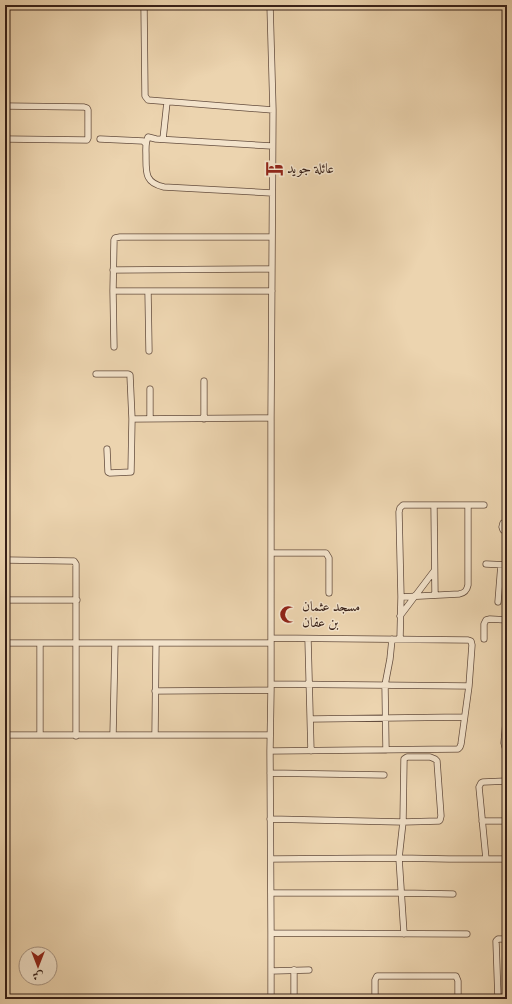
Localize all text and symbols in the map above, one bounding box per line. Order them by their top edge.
hotel icon: عائلة جويد [264,159,284,179]
place label: عائلة جويد [287,160,334,178]
place label: مسجد عثمان بن عفان [302,598,360,632]
mosque icon: مسجد عثمان بن عفان [279,605,299,625]
north arrow [18,946,58,986]
text: ش [32,968,43,982]

